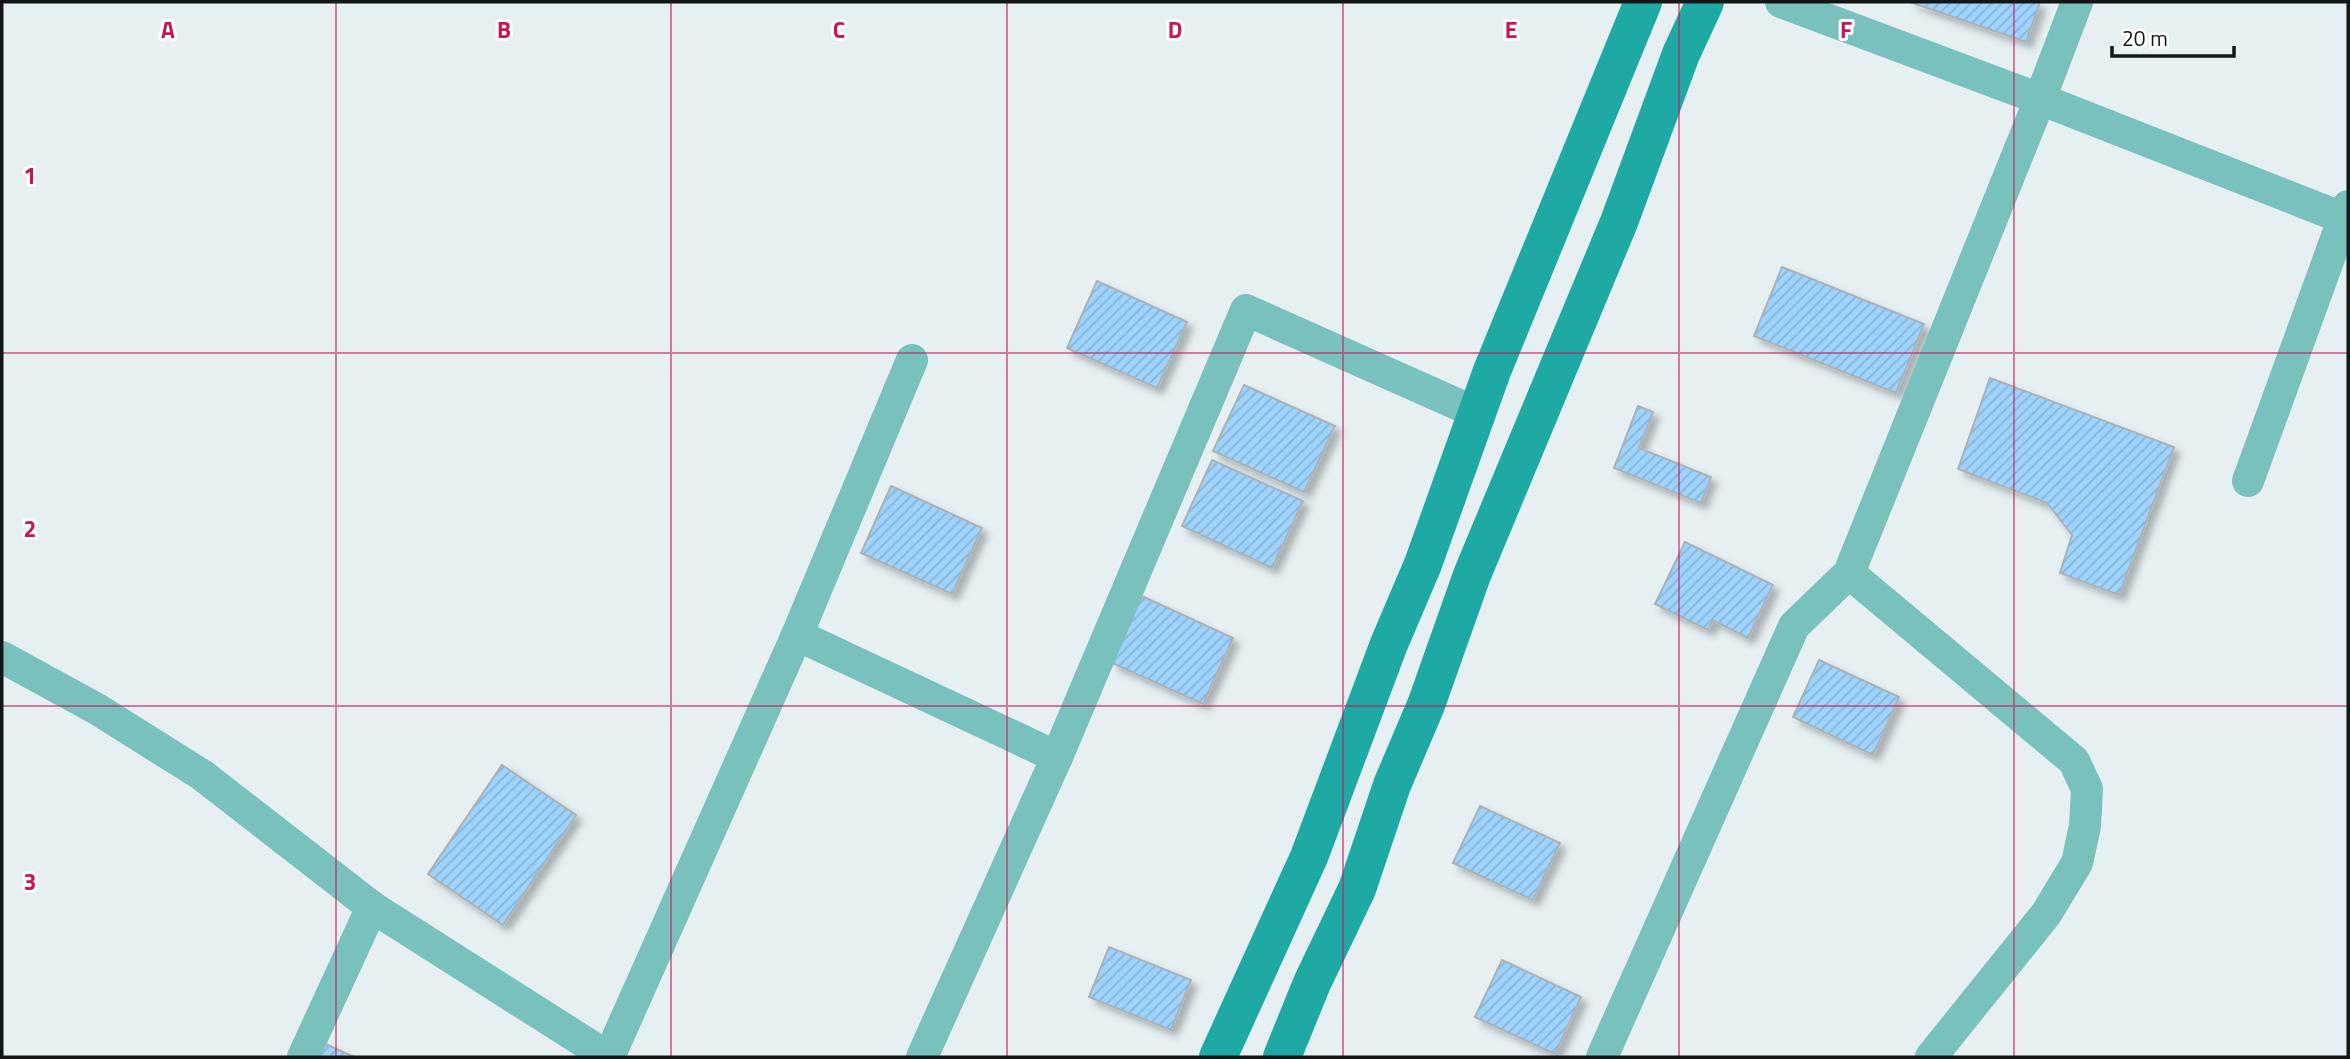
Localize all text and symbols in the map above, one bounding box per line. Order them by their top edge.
text: A [161,12,175,47]
text: B [497,12,511,47]
text: C [833,12,845,47]
text: D [1168,12,1182,47]
text: E [1505,12,1517,47]
text: F [1840,12,1852,47]
scale bar [2112,14,2234,58]
text: 20 m [2122,22,2168,54]
text: 1 [24,158,36,193]
text: 2 [24,511,36,546]
text: 3 [24,864,36,899]

